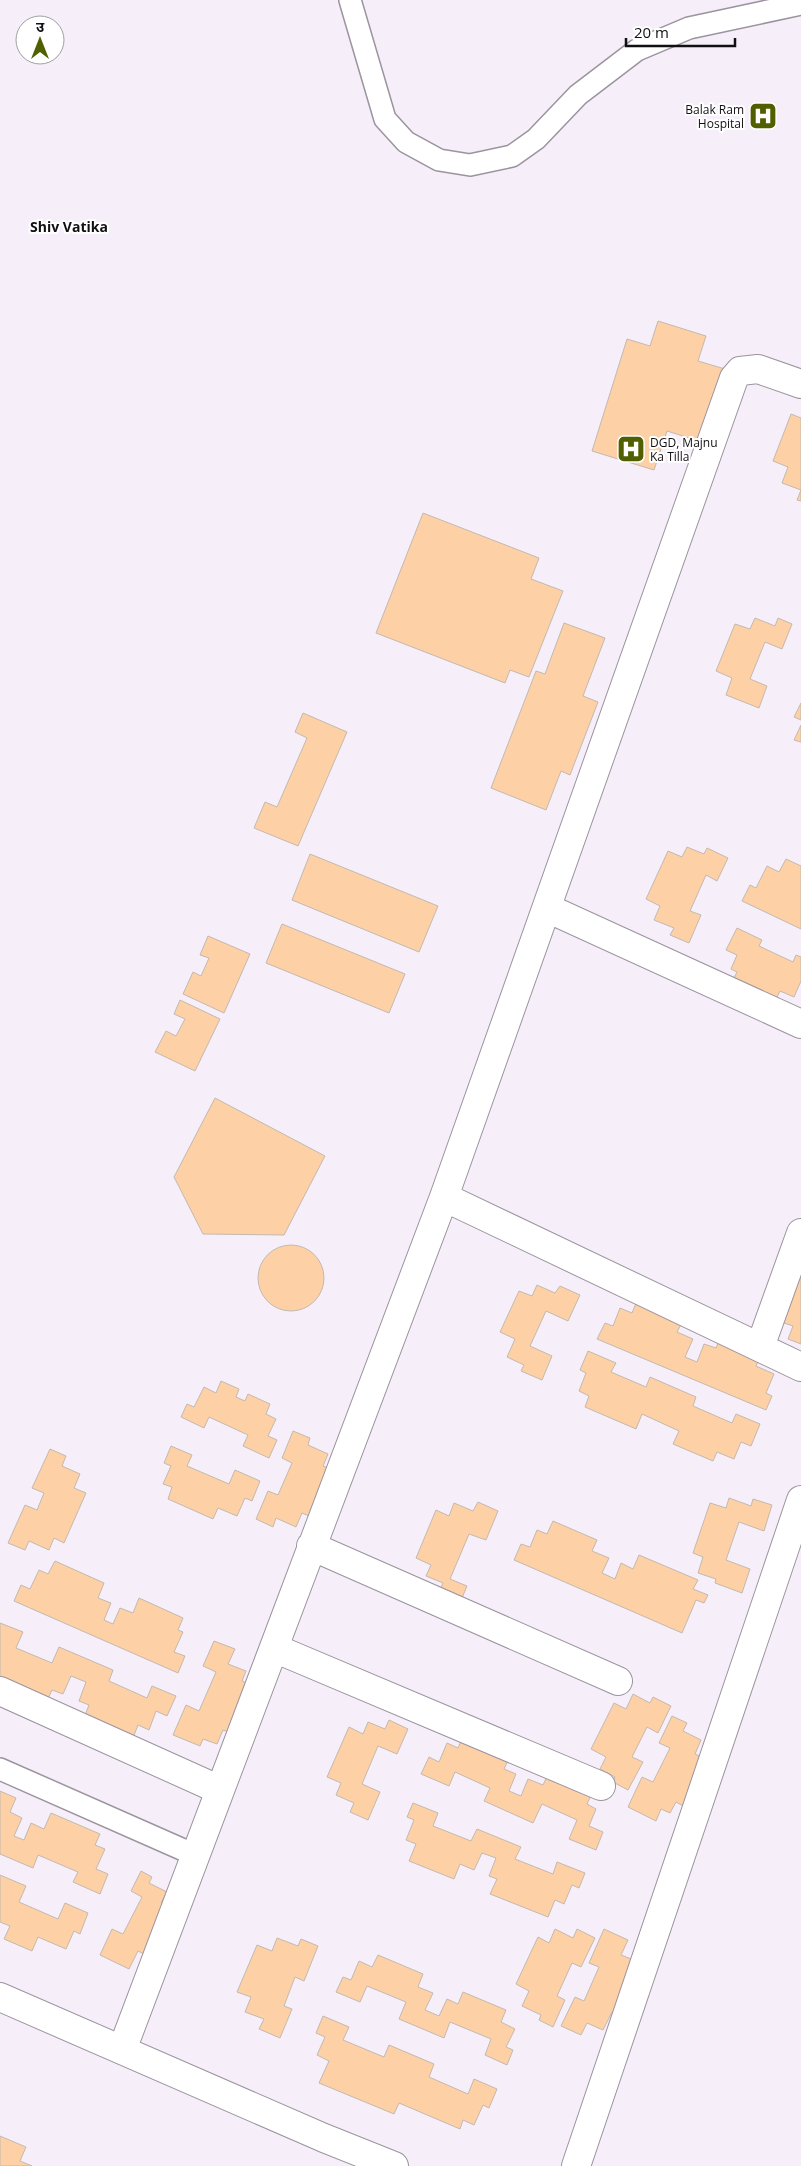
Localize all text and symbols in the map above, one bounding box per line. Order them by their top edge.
north arrow [15,15,65,65]
scale bar [626,15,735,47]
text: उ [36,17,45,36]
text: 20 m [634,22,669,42]
place label: Balak Ram Hospital [685,101,744,132]
hospital icon: Balak Ram Hospital [748,101,778,131]
district label: Shiv Vatika [30,217,108,236]
hospital icon: DGD, Majnu Ka Tilla [616,434,646,464]
place label: DGD, Majnu Ka Tilla [650,434,718,465]

